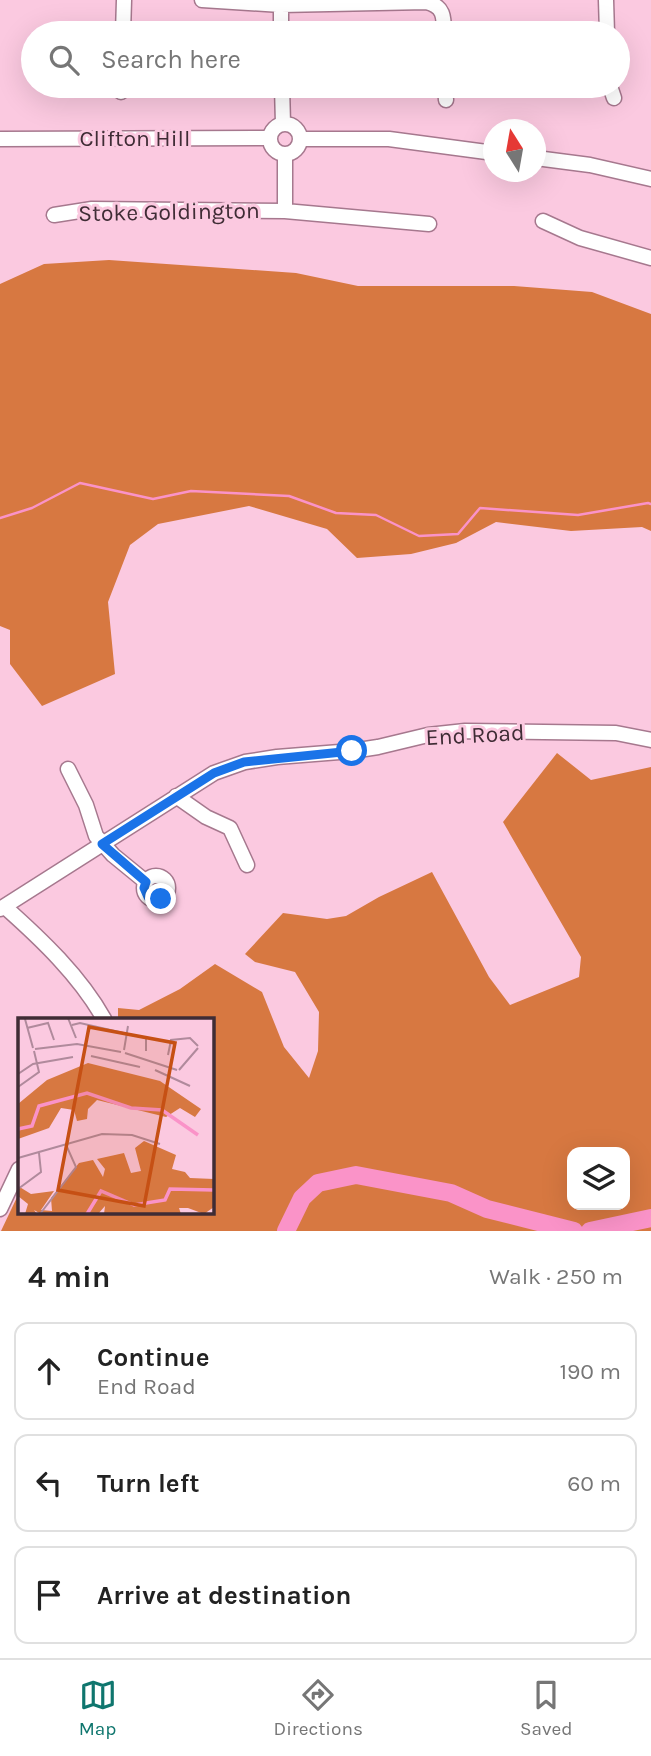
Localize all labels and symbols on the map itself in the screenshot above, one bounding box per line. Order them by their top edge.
north arrow [483,119,546,182]
street label: Clifton Hill [80,125,190,152]
street label: Stoke Goldington [78,197,260,227]
street label: End Road [425,719,525,751]
route start [336,735,367,766]
route end [145,883,176,914]
inset map [18,1018,214,1214]

